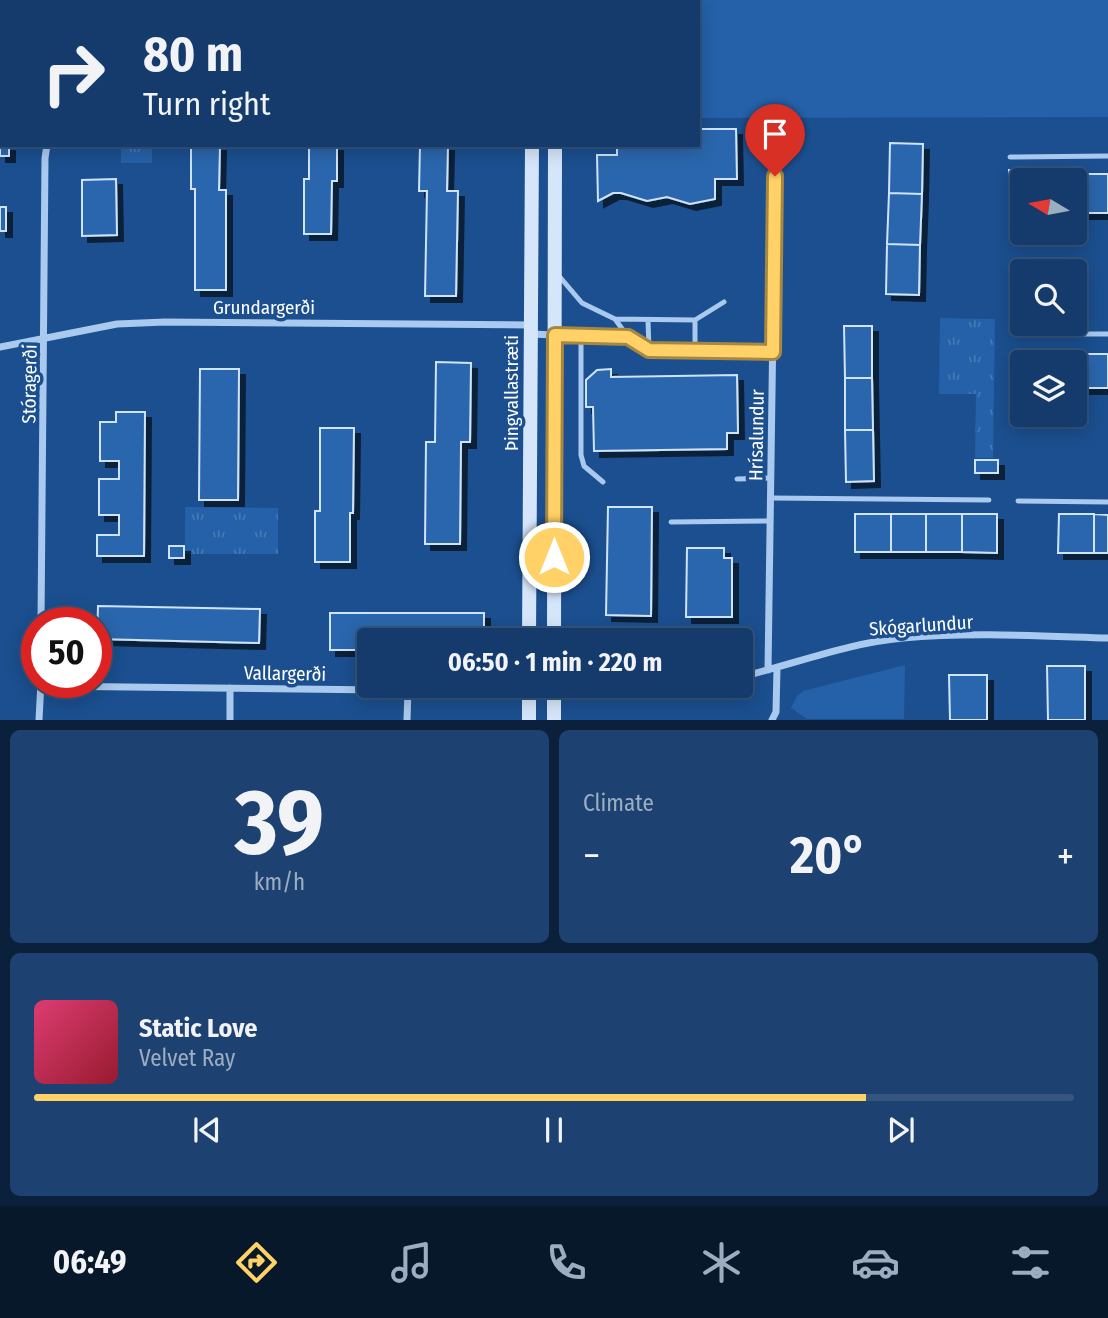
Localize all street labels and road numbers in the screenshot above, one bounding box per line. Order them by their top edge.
street label: Grundargerði [213,296,315,319]
street label: Þingvallastræti [500,335,523,451]
street label: Stóragerði [17,344,42,424]
street label: Hrísalundur [744,389,769,481]
street label: Skógarlundur [868,610,974,641]
street label: Vallargerði [244,661,326,686]

